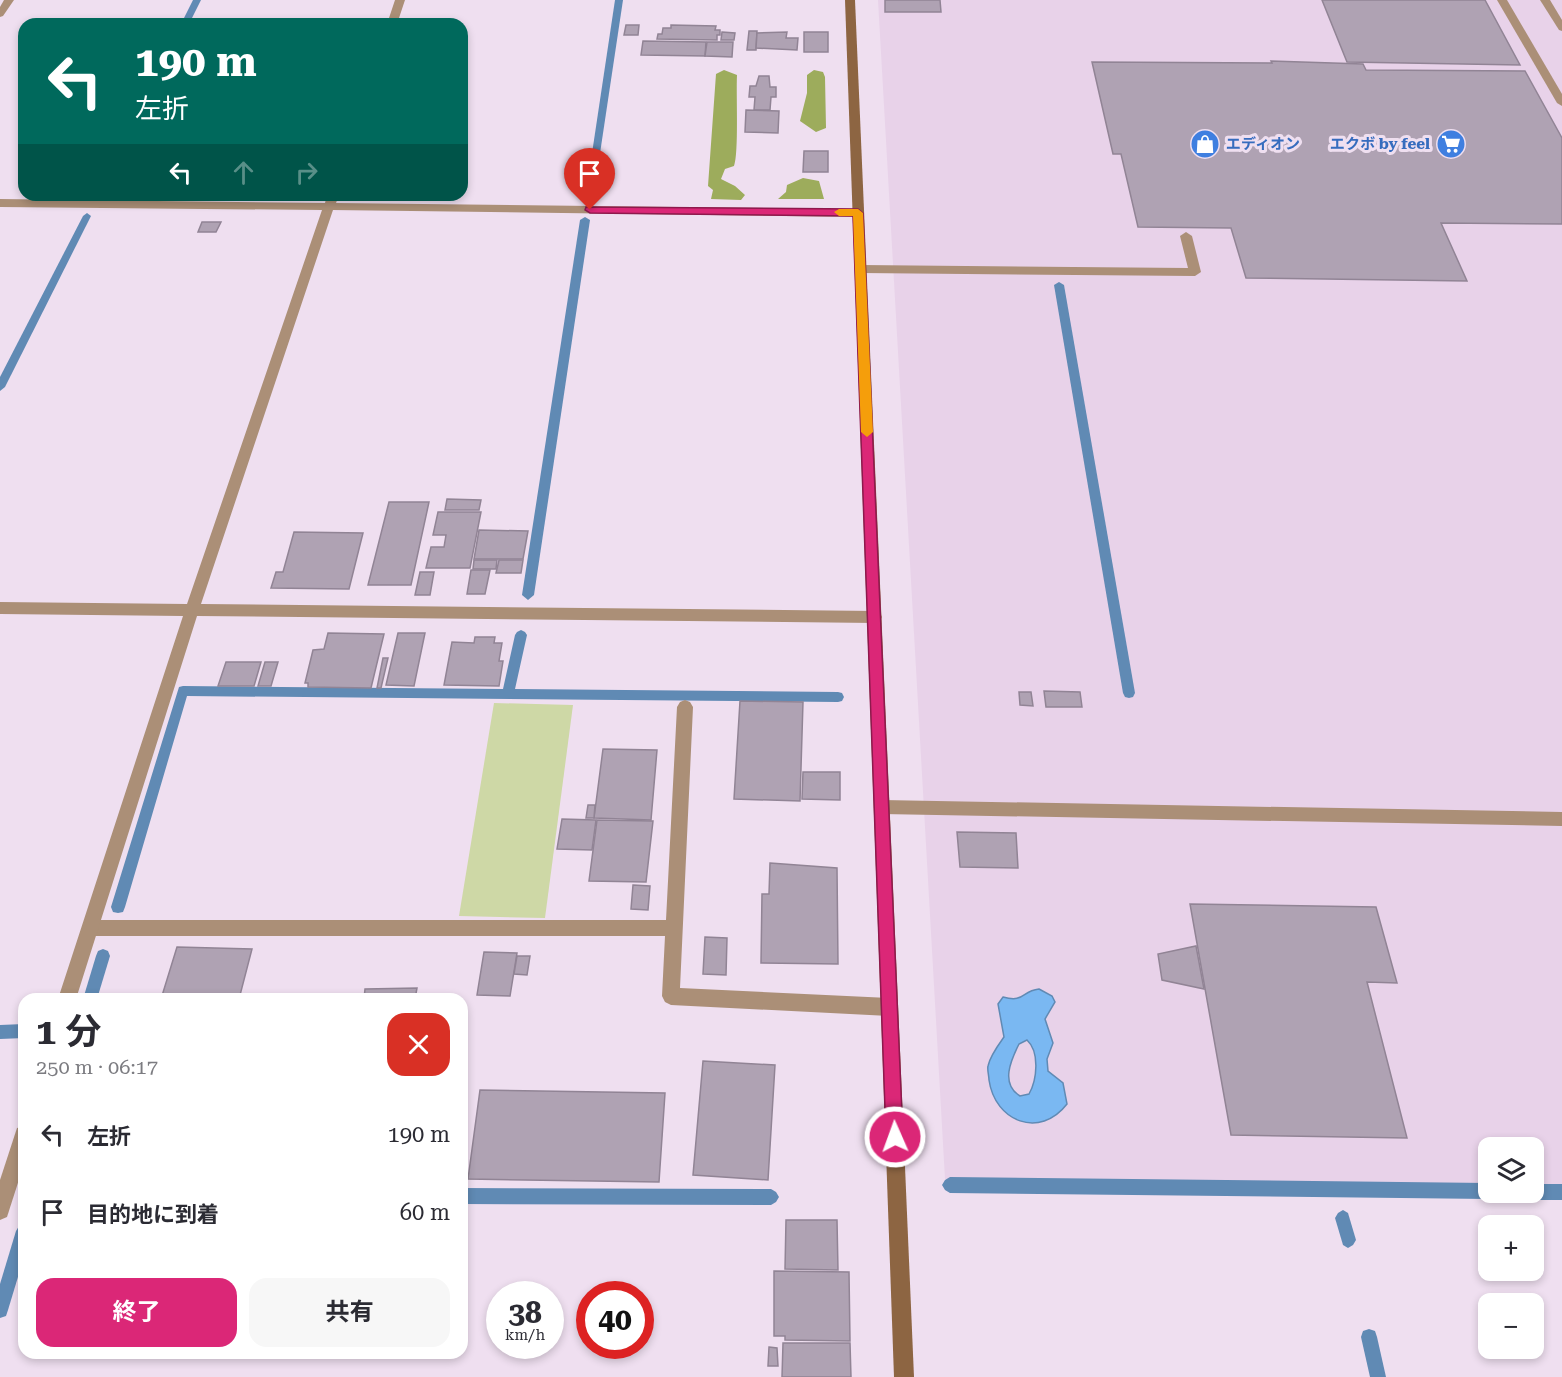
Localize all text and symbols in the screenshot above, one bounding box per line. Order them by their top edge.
text: 190 m [135,37,257,86]
icon: left [36,42,114,120]
text: 左折 [135,93,189,125]
shop icon: エディオン [1189,128,1221,160]
supermarket icon: エクボ by feel [1435,128,1467,160]
place label: エディオン [1226,135,1300,153]
place label: エクボ by feel [1330,135,1430,153]
pin [564,148,615,210]
icon: left [164,156,197,189]
icon: ahead [227,156,260,189]
icon: right [290,156,323,189]
icon: arrive [573,157,606,190]
text: 1 分 [36,1011,101,1053]
button: close [387,1013,450,1076]
text: 250 m · 06:17 [36,1055,158,1079]
position arrow [863,1105,927,1169]
icon: left [36,1118,69,1151]
text: 190 m [387,1122,450,1147]
text: 左折 [87,1124,131,1149]
map controls [1478,1137,1544,1359]
button: layers [1478,1137,1544,1203]
icon: arrive [36,1196,69,1229]
text: 60 m [400,1200,450,1225]
text: 目的地に到着 [87,1202,219,1227]
button: + [1478,1215,1544,1281]
button: 終了 [36,1278,237,1347]
button: 共有 [249,1278,450,1347]
speed limit sign: 40 [576,1281,654,1359]
button: − [1478,1293,1544,1359]
text: 38 [508,1295,542,1330]
text: km/h [505,1326,545,1344]

